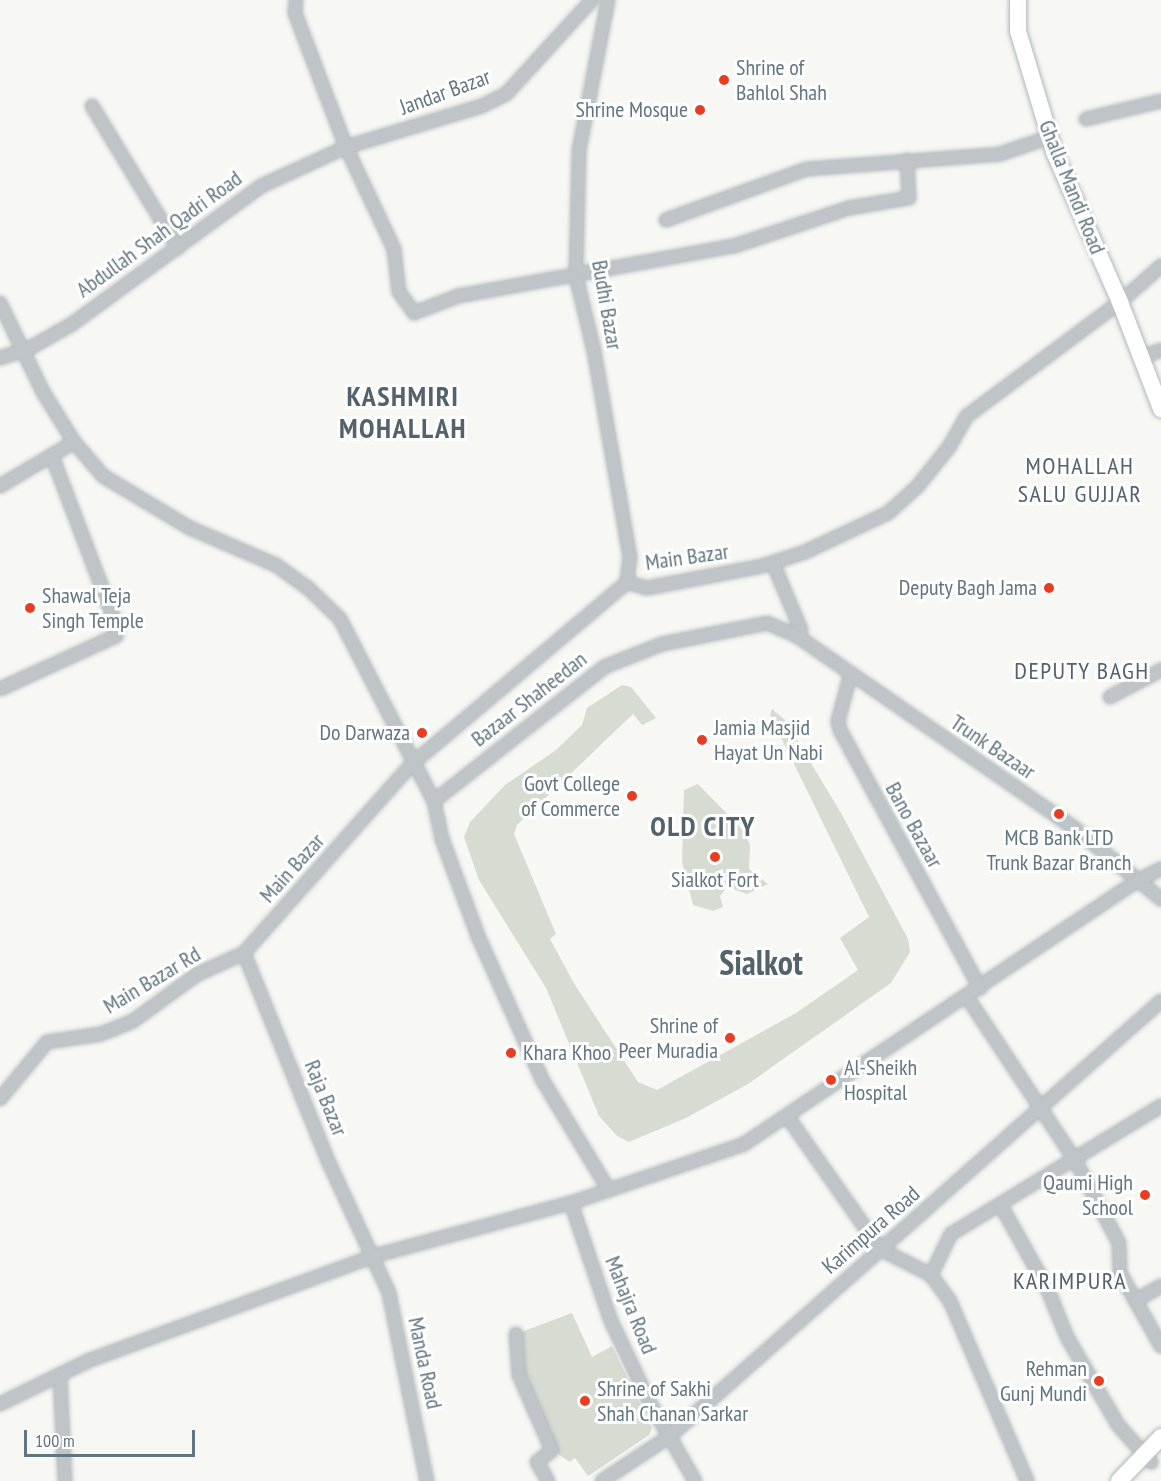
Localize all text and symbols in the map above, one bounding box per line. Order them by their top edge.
place label: Shrine of Bahlol Shah [736,54,827,106]
street label: Jandar Bazar [396,63,494,121]
marker: Shrine of Bahlol Shah [717,73,731,87]
place label: Shrine Mosque [576,97,688,123]
marker: Shrine Mosque [693,103,707,117]
street label: Ghalla Mandi Road [1033,116,1111,258]
street label: Abdullah Shah Qadri Road [71,165,247,303]
street label: Budhi Bazar [586,258,628,352]
district label: KASHMIRI MOHALLAH [339,379,467,445]
district label: MOHALLAH SALU GUJJAR [1018,452,1142,508]
street label: Main Bazar [644,538,730,576]
place label: Deputy Bagh Jama [898,575,1037,601]
marker: Deputy Bagh Jama [1042,581,1056,595]
place label: Shawal Teja Singh Temple [42,582,144,634]
marker: Shawal Teja Singh Temple [23,601,37,615]
street label: Bazaar Shaheedan [466,646,592,752]
district label: DEPUTY BAGH [1014,657,1150,685]
street label: Trunk Bazaar [945,709,1041,785]
place label: Jamia Masjid Hayat Un Nabi [714,714,823,766]
place label: Do Darwaza [319,720,410,746]
marker: Do Darwaza [415,726,429,740]
marker: Jamia Masjid Hayat Un Nabi [695,733,709,747]
place label: Govt College of Commerce [521,770,620,822]
street label: Bano Bazaar [880,778,948,872]
marker: Govt College of Commerce [625,789,639,803]
marker: MCB Bank LTD Trunk Bazar Branch [1052,807,1066,821]
district label: OLD CITY [650,809,756,843]
place label: MCB Bank LTD Trunk Bazar Branch [986,824,1132,876]
street label: Main Bazar [254,828,330,908]
marker: Sialkot Fort [708,850,722,864]
place label: Sialkot Fort [671,867,759,893]
street label: Main Bazar Rd [99,941,205,1019]
district label: Sialkot [719,943,803,983]
place label: Shrine of Peer Muradia [619,1012,718,1064]
marker: Shrine of Peer Muradia [723,1031,737,1045]
place label: Khara Khoo [523,1040,611,1066]
marker: Khara Khoo [504,1046,518,1060]
place label: Al-Sheikh Hospital [844,1054,917,1106]
street label: Raja Bazar [299,1056,353,1140]
marker: Al-Sheikh Hospital [822,1071,840,1089]
place label: Qaumi High School [1043,1169,1133,1220]
street label: Karimpura Road [817,1181,925,1279]
marker: Qaumi High School [1138,1188,1152,1202]
street label: Mahajra Road [599,1252,663,1358]
district label: KARIMPURA [1013,1267,1127,1295]
street label: Manda Road [402,1315,448,1411]
place label: Rehman Gunj Mundi [1000,1355,1087,1406]
marker: Rehman Gunj Mundi [1092,1374,1106,1388]
place label: Shrine of Sakhi Shah Chanan Sarkar [597,1375,748,1426]
marker: Shrine of Sakhi Shah Chanan Sarkar [578,1394,592,1408]
scale bar [27,1418,198,1456]
text: 100 m [35,1429,75,1452]

